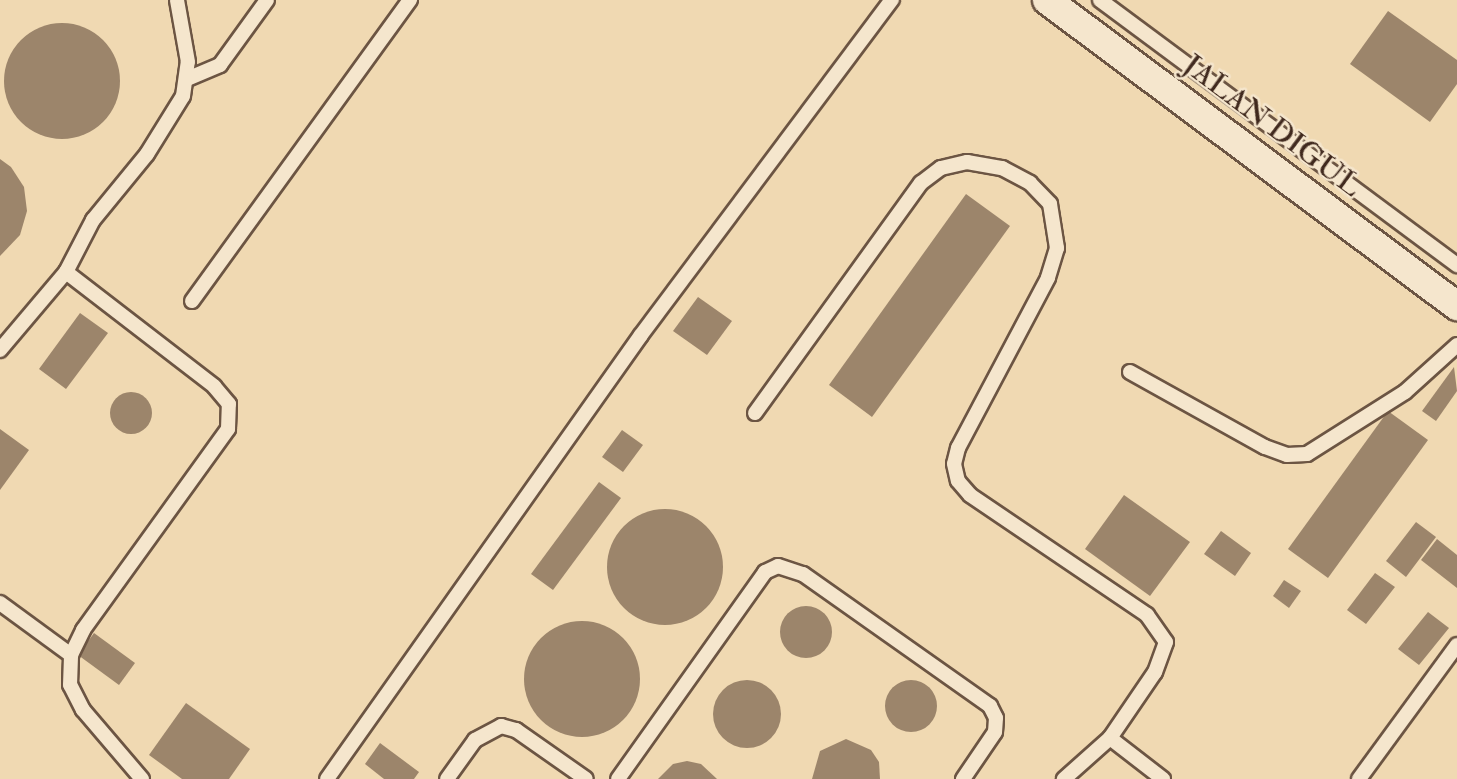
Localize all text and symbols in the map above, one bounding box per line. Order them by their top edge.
street label: JALAN DIGUL [1176,47,1368,205]

